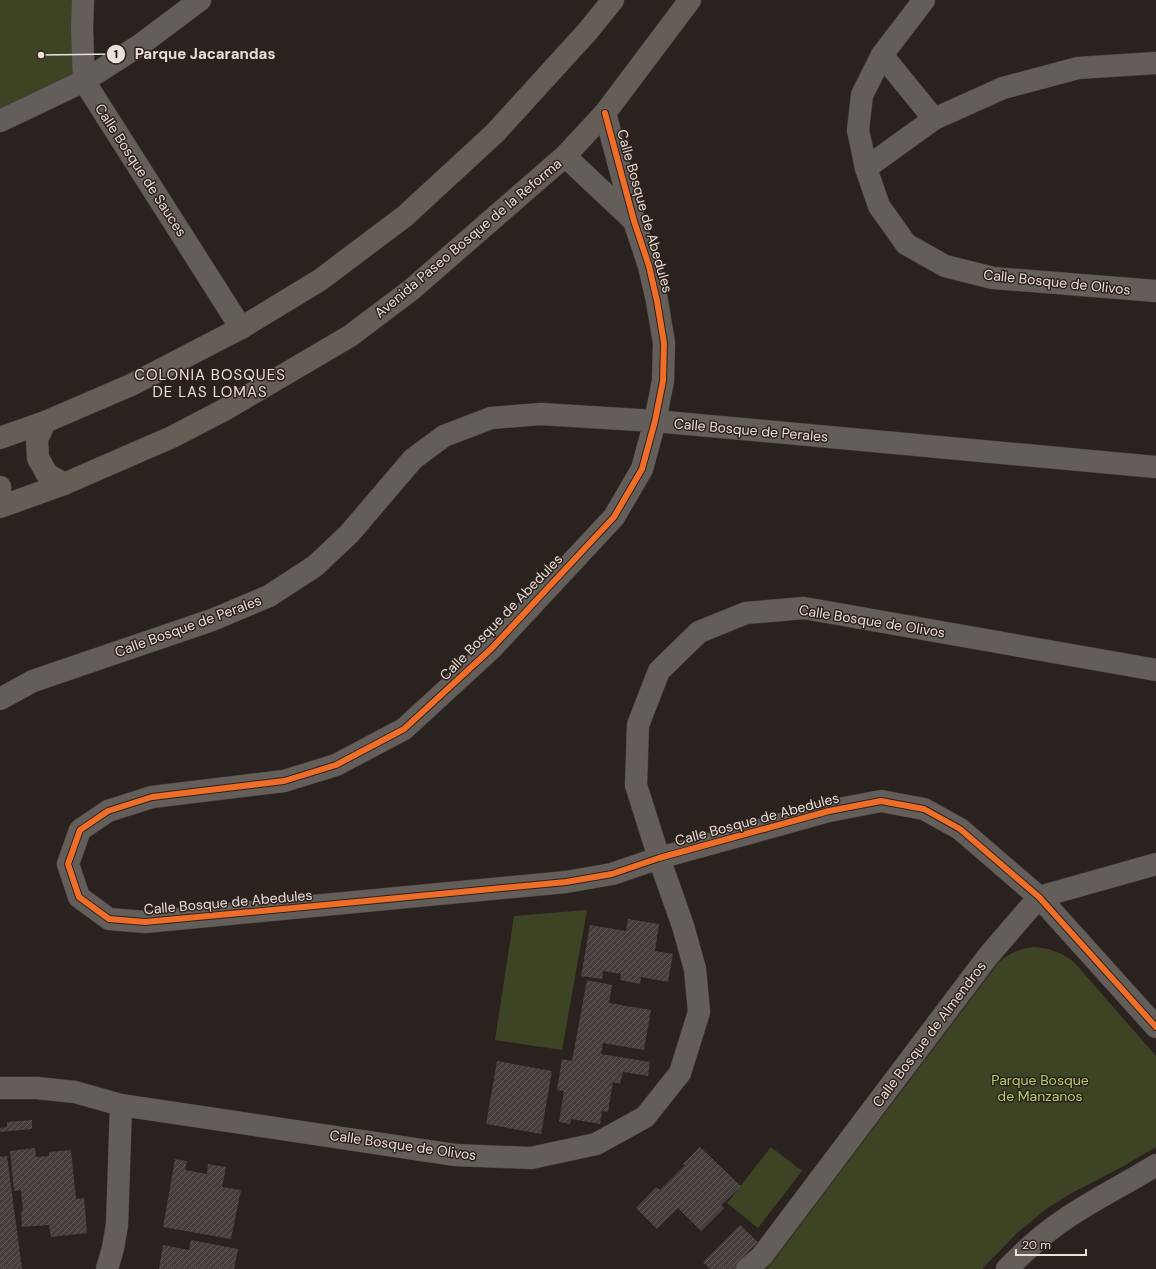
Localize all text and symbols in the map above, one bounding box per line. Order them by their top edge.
callout: Parque Jacarandas [106,40,283,67]
text: Parque Jacarandas [135,44,275,64]
text: 1 [114,46,118,62]
street label: Calle Bosque de Sauces [91,100,191,240]
street label: Calle Bosque de Abedules [613,127,677,295]
street label: Avenida Paseo Bosque de la Reforma [371,154,565,322]
street label: Calle Bosque de Olivos [982,265,1132,299]
district label: COLONIA BOSQUES DE LAS LOMAS [134,365,286,402]
street label: Calle Bosque de Perales [673,414,829,446]
street label: Calle Bosque de Abedules [436,550,566,684]
street label: Calle Bosque de Perales [112,591,264,661]
street label: Calle Bosque de Olivos [798,601,946,641]
street label: Calle Bosque de Abedules [673,788,841,850]
street label: Calle Bosque de Abedules [143,886,313,918]
street label: Calle Bosque de Almendros [868,957,990,1111]
park label: Parque Bosque de Manzanos [991,1071,1089,1105]
street label: Calle Bosque de Olivos [328,1126,478,1164]
scale bar [1016,1231,1086,1257]
text: 20 m [1022,1237,1051,1253]

